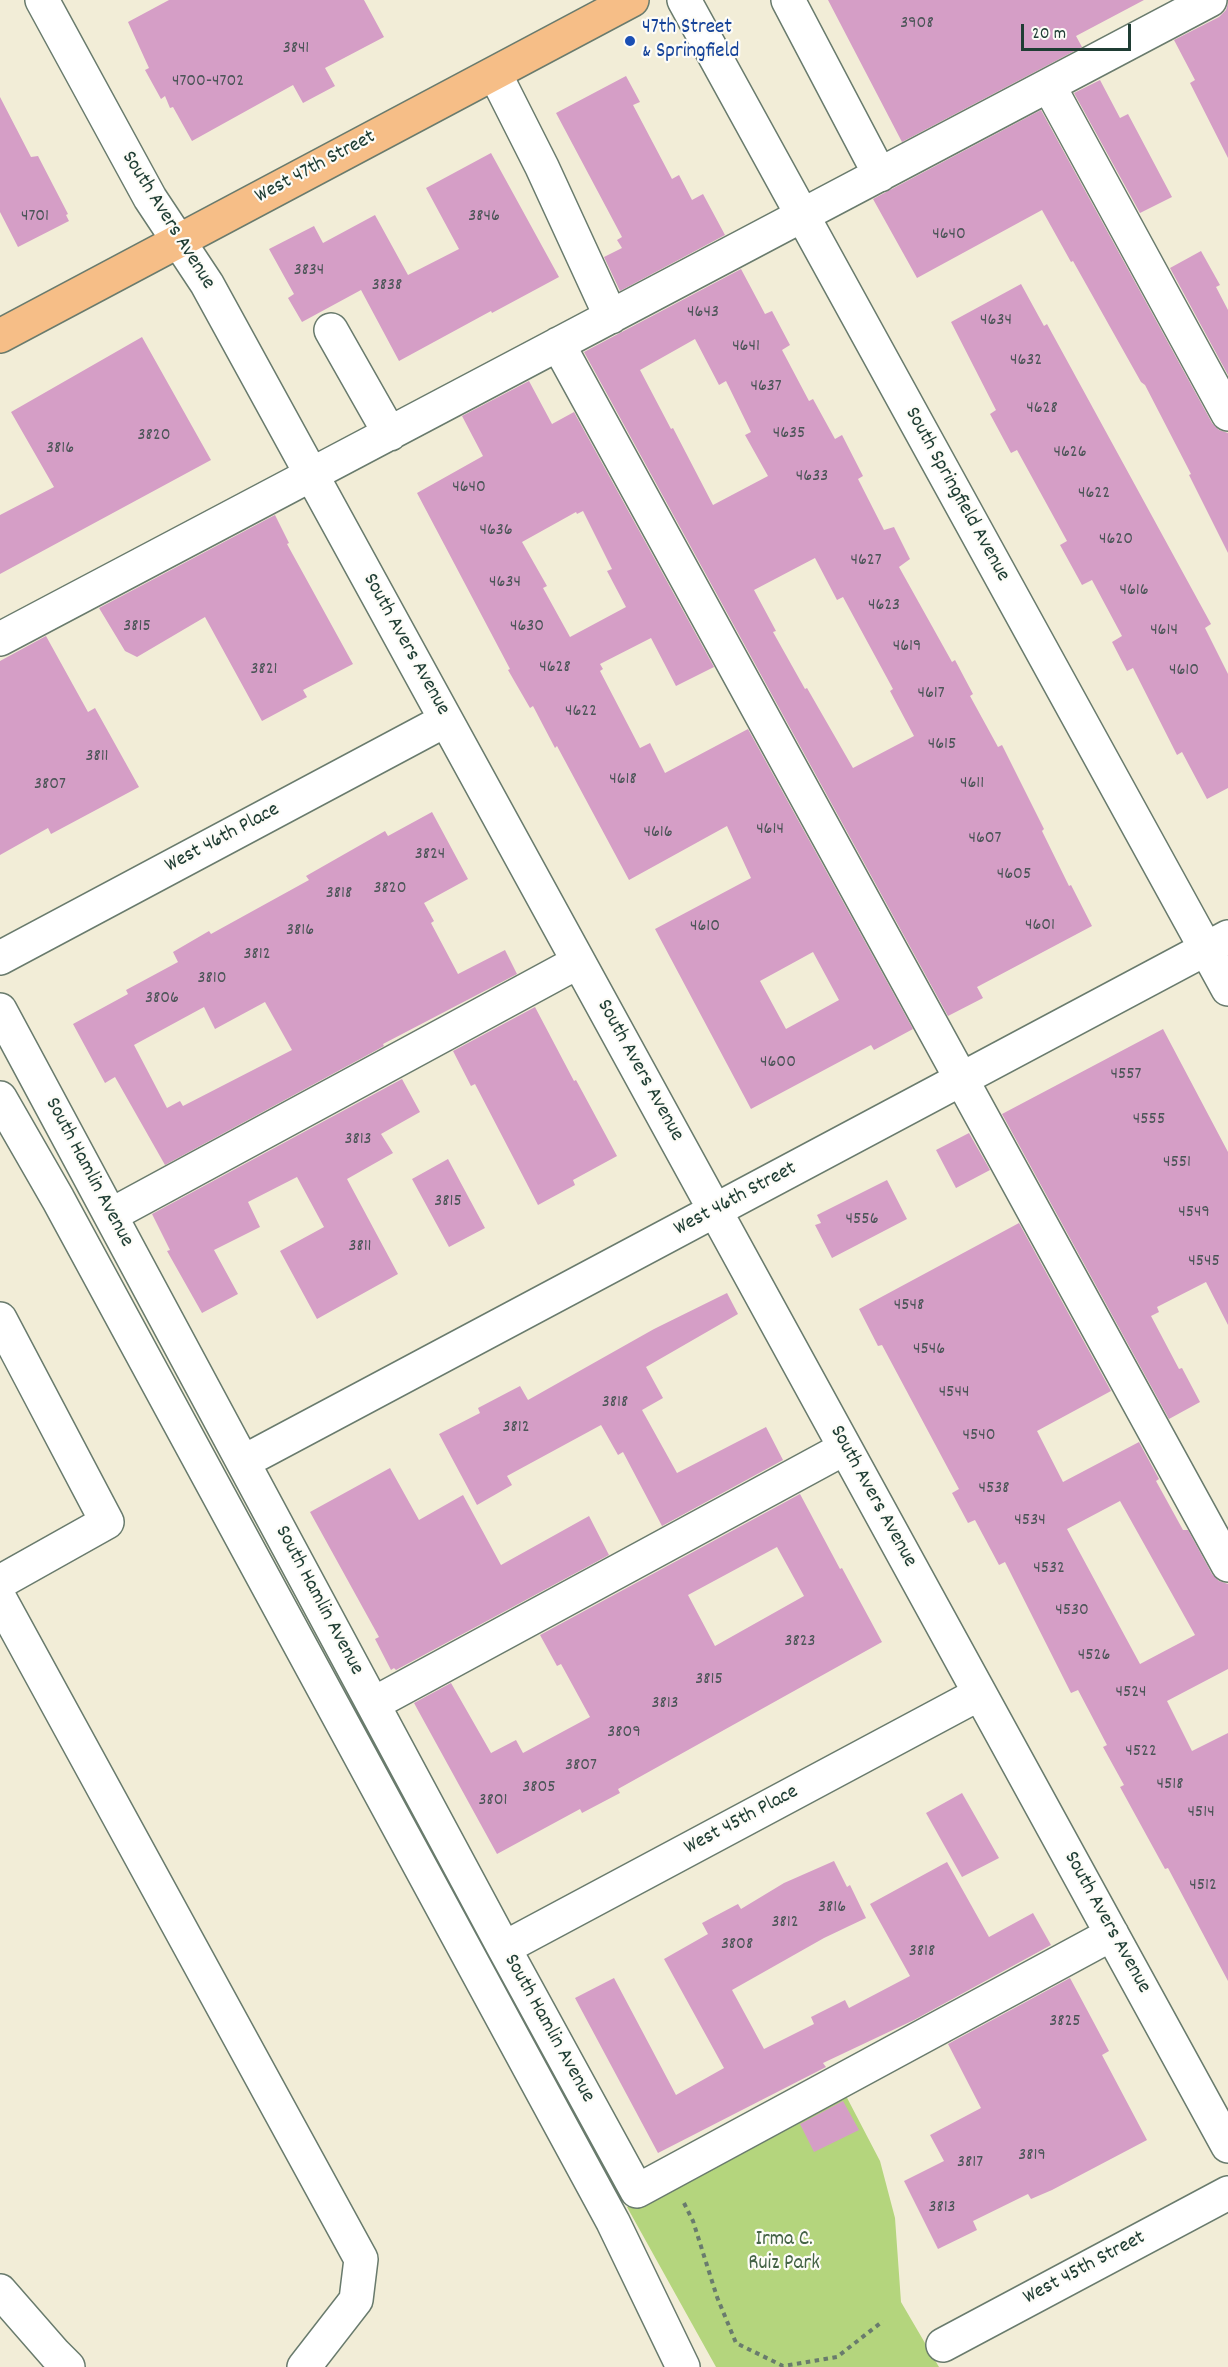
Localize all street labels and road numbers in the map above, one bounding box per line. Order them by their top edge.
street label: West 47th Street [252,126,380,210]
street label: South Avers Avenue [114,147,220,295]
street label: South Springfield Avenue [898,403,1014,587]
street label: South Avers Avenue [356,570,454,720]
street label: West 46th Place [161,798,285,880]
street label: South Avers Avenue [590,996,688,1146]
street label: South Hamlin Avenue [38,1094,138,1252]
street label: West 46th Street [671,1157,801,1243]
street label: South Avers Avenue [823,1422,921,1572]
street label: South Hamlin Avenue [268,1522,368,1680]
street label: West 45th Place [681,1780,803,1862]
street label: South Avers Avenue [1057,1848,1155,1998]
street label: South Hamlin Avenue [497,1950,599,2108]
street label: West 45th Street [1020,2226,1150,2312]

